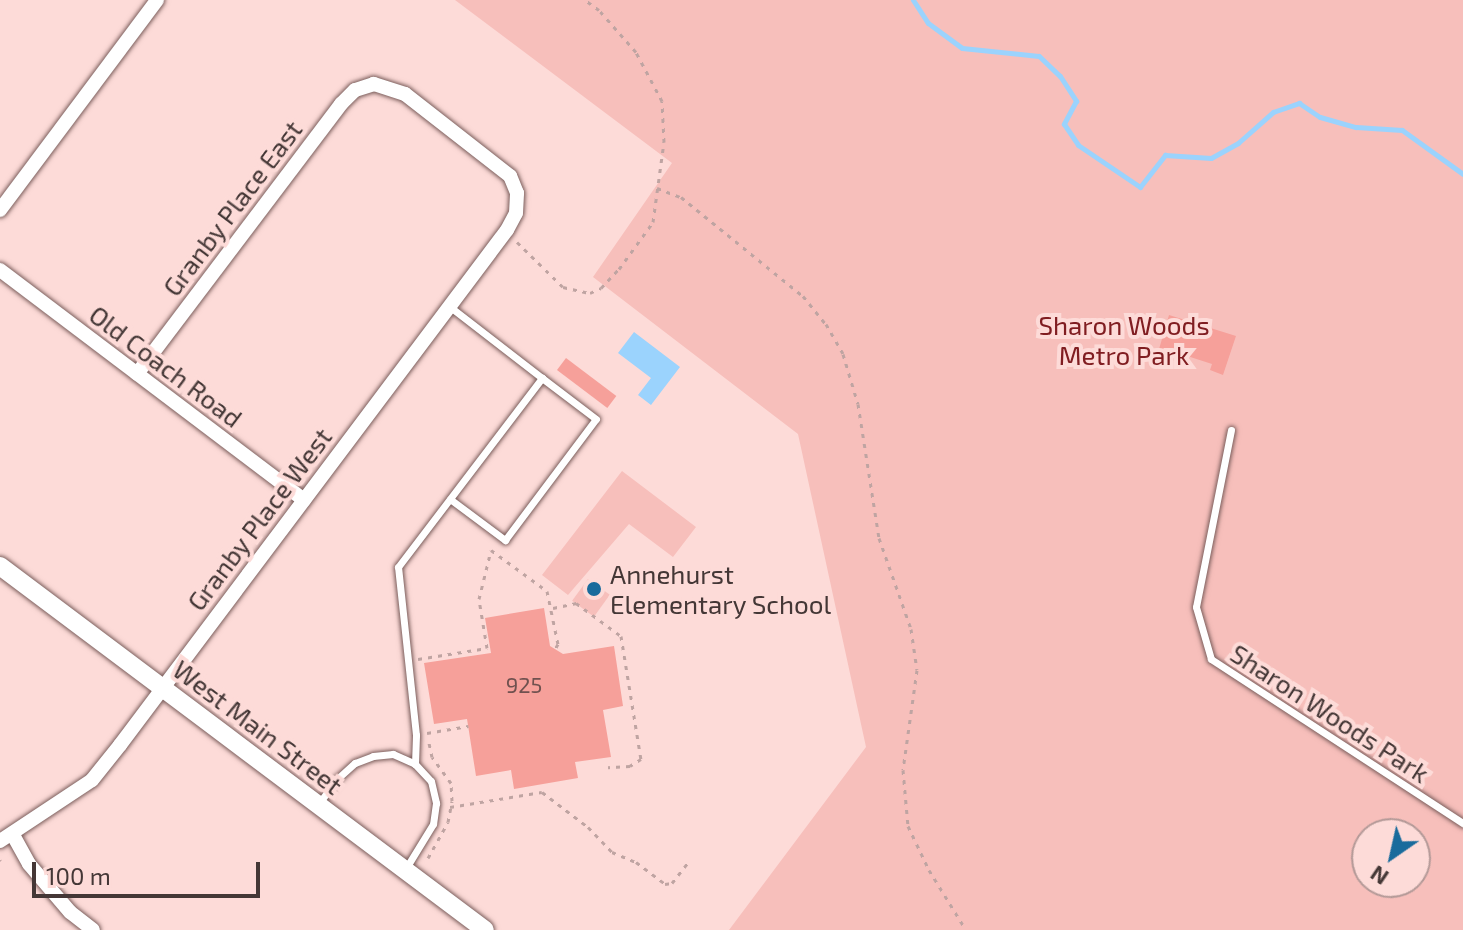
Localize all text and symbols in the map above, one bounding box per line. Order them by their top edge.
street label: Granby Place East [156,114,308,302]
street label: Old Coach Road [83,298,249,434]
park label: Sharon Woods Metro Park [1038,309,1210,370]
street label: Granby Place West [180,421,338,617]
place label: Annehurst Elementary School [610,558,832,620]
marker: Annehurst Elementary School [585,580,603,598]
street label: Sharon Woods Park [1225,637,1435,789]
street label: West Main Street [167,653,349,801]
house number: 925 [506,672,542,698]
north arrow [1351,818,1431,898]
scale bar [36,846,264,896]
text: 100 m [46,861,111,890]
text: N [1365,861,1393,891]

